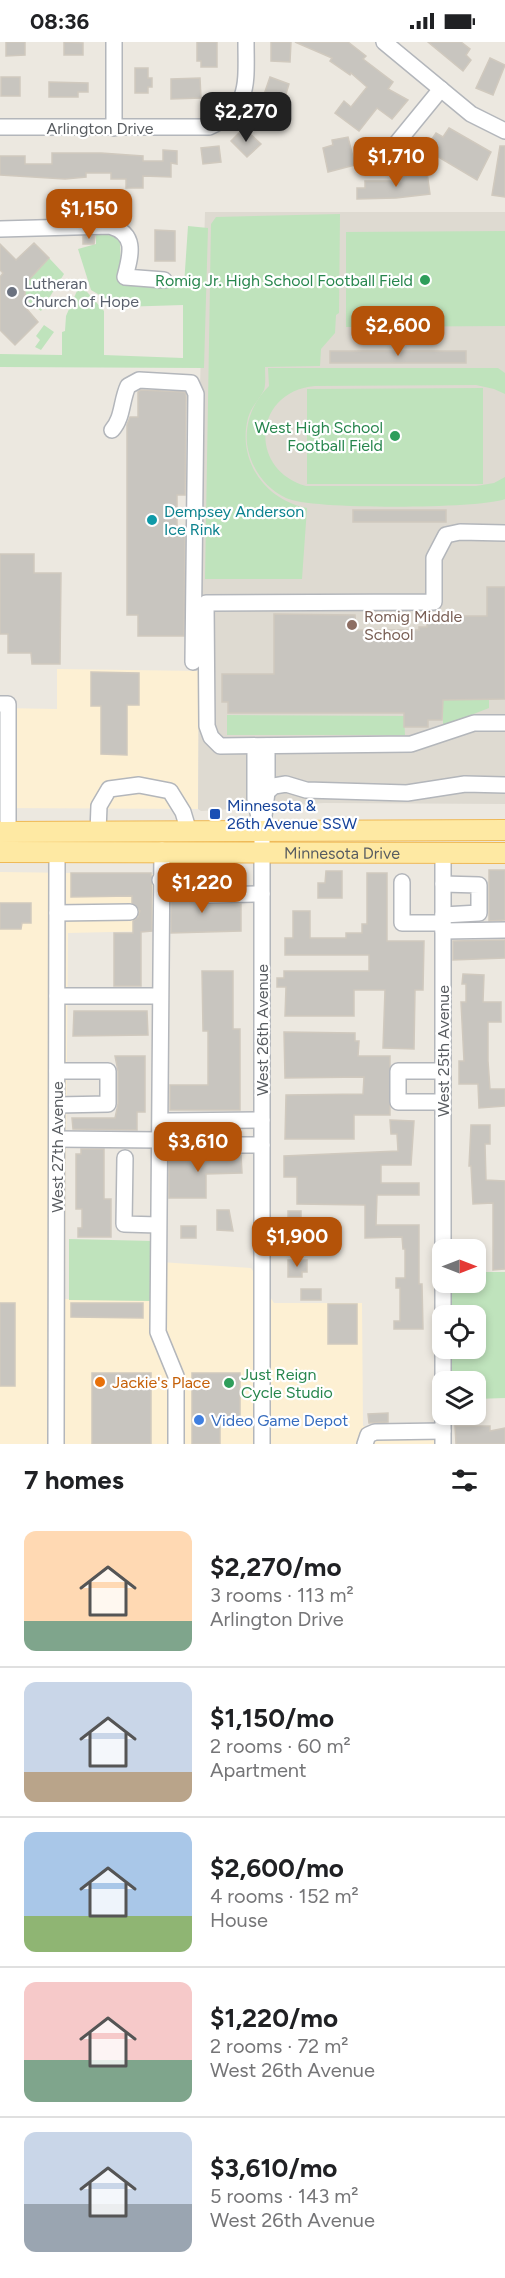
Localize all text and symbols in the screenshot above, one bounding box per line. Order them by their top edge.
text: 08:36 [30,8,89,35]
pin: $2,270 [197,92,295,143]
text: $2,270 [214,99,278,123]
street label: Arlington Drive [47,119,154,138]
pin: $1,710 [347,137,445,188]
text: $1,710 [367,144,425,168]
pin: $1,150 [40,189,138,240]
text: $1,150 [60,196,118,220]
place label: Romig Jr. High School Football Field [155,271,413,290]
marker: Romig Jr. High School Football Field [418,273,432,287]
place label: Lutheran Church of Hope [24,274,139,311]
marker: Lutheran Church of Hope [5,285,19,299]
pin: $2,600 [349,306,447,357]
text: $2,600 [365,313,431,337]
place label: West High School Football Field [255,418,383,455]
marker: West High School Football Field [388,429,402,443]
place label: Dempsey Anderson Ice Rink [164,502,304,539]
marker: Dempsey Anderson Ice Rink [145,513,159,527]
place label: Romig Middle School [364,607,462,644]
marker: Romig Middle School [345,618,359,632]
place label: Minnesota & 26th Avenue SSW [227,796,358,833]
marker: Minnesota & 26th Avenue SSW [208,807,222,821]
street label: Minnesota Drive [284,844,400,863]
pin: $1,220 [153,863,251,914]
text: $1,220 [172,870,232,894]
street label: West 26th Avenue [253,964,272,1096]
street label: West 25th Avenue [434,985,453,1117]
street label: West 27th Avenue [48,1081,67,1213]
pin: $3,610 [149,1122,247,1173]
text: $3,610 [168,1129,228,1153]
pin: $1,900 [248,1217,346,1268]
text: $1,900 [266,1224,328,1248]
north arrow [432,1239,486,1293]
map controls [432,1239,486,1425]
button: locate [432,1305,486,1359]
place label: Just Reign Cycle Studio [241,1365,333,1402]
button: layers [432,1371,486,1425]
place label: Jackie's Place [112,1373,210,1392]
marker: Jackie's Place [93,1375,107,1389]
marker: Just Reign Cycle Studio [222,1376,236,1390]
place label: Video Game Depot [211,1411,348,1430]
marker: Video Game Depot [192,1413,206,1427]
text: 7 homes [24,1464,124,1496]
icon: filters [448,1464,481,1497]
text: $2,270/mo [210,1551,342,1583]
icon: home [72,1555,144,1627]
text: 3 rooms · 113 m² [210,1583,354,1607]
text: Arlington Drive [210,1607,344,1631]
text: $1,150/mo [210,1702,334,1734]
icon: home [72,1706,144,1778]
text: 2 rooms · 60 m² [210,1734,351,1758]
text: Apartment [210,1758,307,1782]
text: $2,600/mo [210,1852,344,1884]
icon: home [72,1856,144,1928]
text: 4 rooms · 152 m² [210,1884,359,1908]
text: House [210,1908,268,1932]
text: $1,220/mo [210,2002,338,2034]
icon: home [72,2006,144,2078]
text: 2 rooms · 72 m² [210,2034,348,2058]
text: West 26th Avenue [210,2058,375,2082]
text: $3,610/mo [210,2152,337,2184]
icon: home [72,2156,144,2228]
text: 5 rooms · 143 m² [210,2184,358,2208]
text: West 26th Avenue [210,2208,375,2232]

